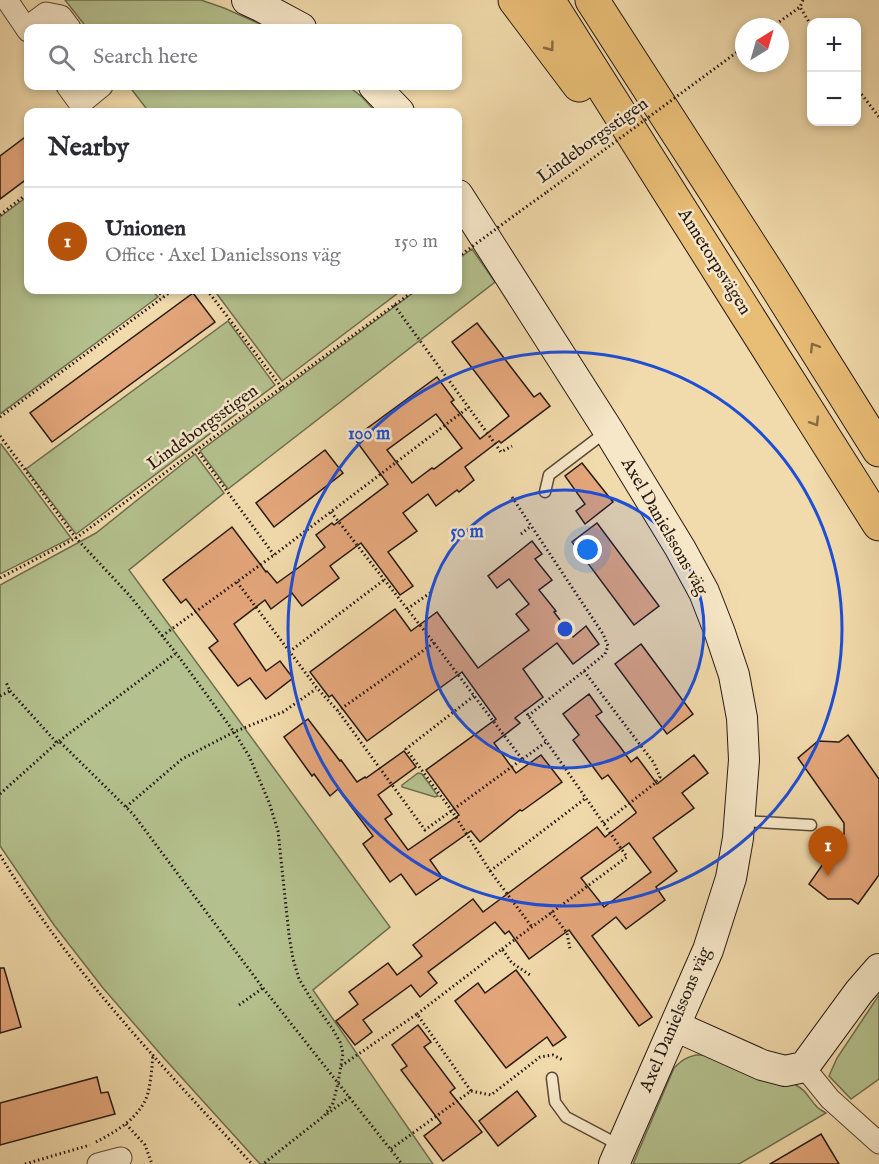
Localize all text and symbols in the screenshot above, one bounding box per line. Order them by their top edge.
north arrow [735,18,789,72]
map controls [807,18,861,126]
button: + [807,18,861,72]
search box [24,24,462,90]
one-way arrow [543,40,554,51]
icon: search [45,41,78,74]
text: Search here [93,43,198,71]
button: − [807,72,861,126]
street label: Lindeborgsstigen [533,93,653,189]
text: Nearby [48,131,129,164]
street label: Annetorpsvägen [672,204,756,320]
text: Unionen [105,215,186,243]
text: 1 [64,229,71,254]
text: 150 m [394,229,438,254]
text: Office · Axel Danielssons väg [105,243,341,268]
one-way arrow [810,343,822,353]
street label: Lindeborgsstigen [143,380,263,476]
one-way arrow [807,416,818,427]
text: 100 m [348,423,390,446]
street label: Axel Danielssons väg [615,453,713,600]
text: 50 m [450,521,484,544]
your location [573,535,602,564]
centre of rings [555,619,575,639]
pin: 1 [808,826,848,876]
street label: Axel Danielssons väg [635,944,717,1097]

